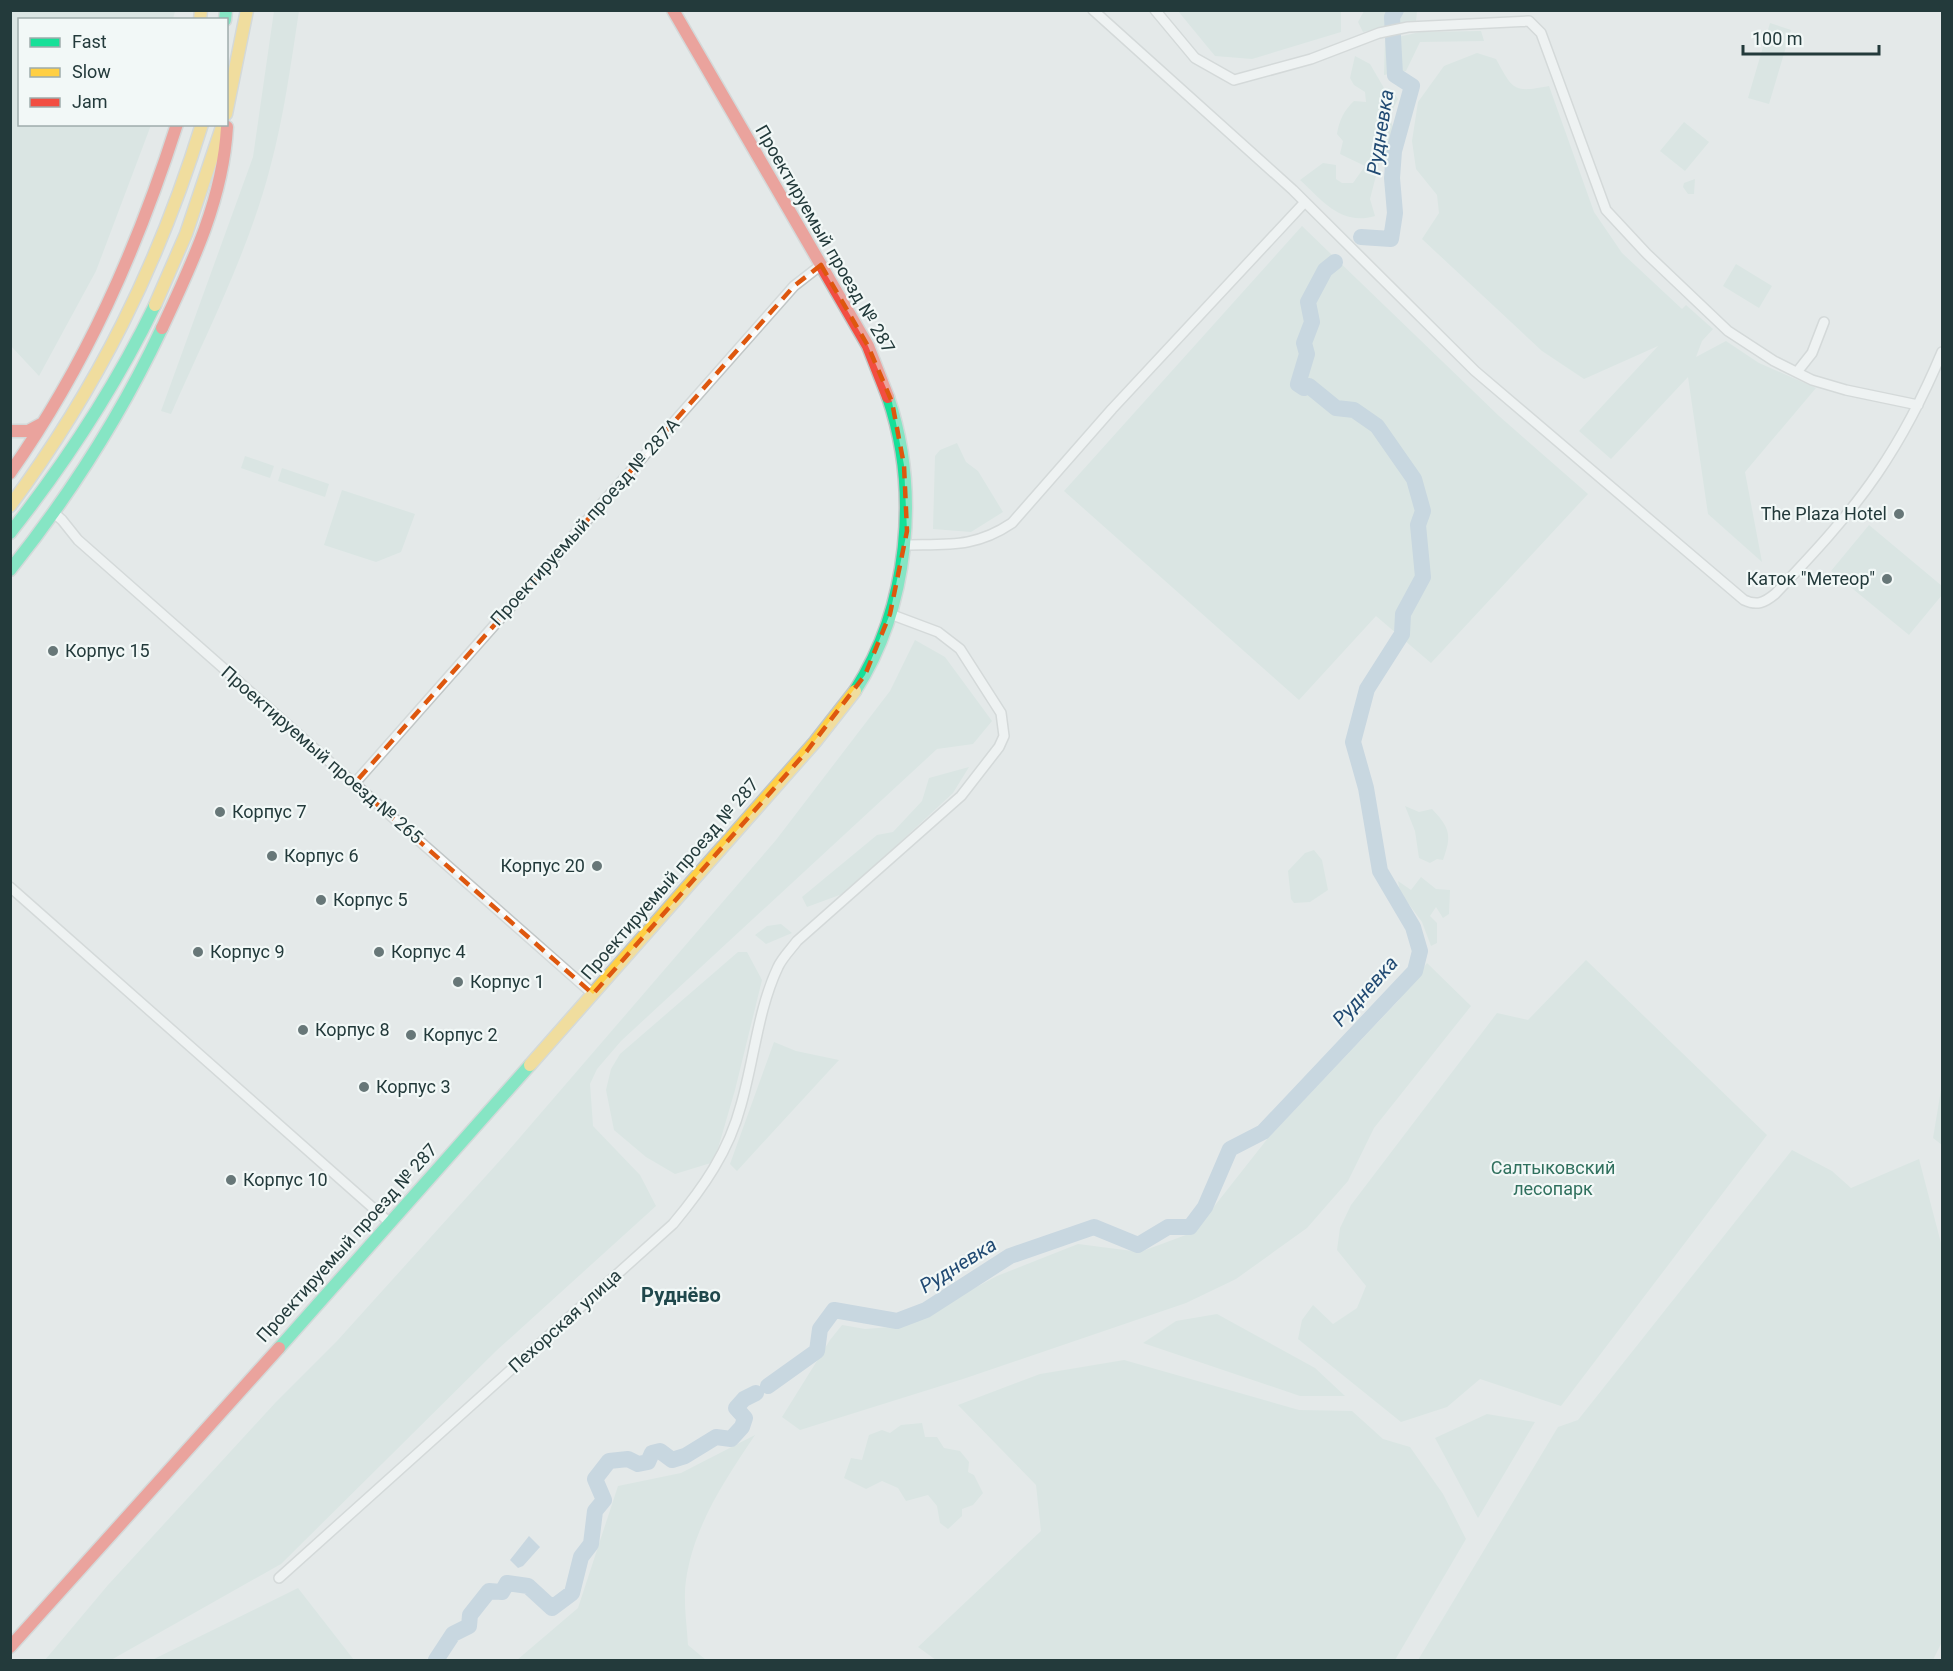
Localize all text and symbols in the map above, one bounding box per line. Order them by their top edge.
legend [18,18,228,126]
scale bar [1743,18,1880,56]
text: 100 m [1752,28,1803,49]
text: Fast [72,31,107,52]
text: Slow [72,61,111,82]
water label: Рудневка [1361,87,1399,177]
text: Jam [72,91,108,112]
street label: Проектируемый проезд № 287 [751,121,899,356]
street label: Проектируемый проезд № 287А [486,414,683,630]
place label: The Plaza Hotel [1761,503,1887,524]
marker: The Plaza Hotel [1892,507,1906,521]
place label: Каток "Метеор" [1747,568,1875,589]
marker: Каток "Метеор" [1880,572,1894,586]
place label: Корпус 15 [65,640,150,661]
marker: Корпус 15 [46,644,60,658]
street label: Проектируемый проезд № 265 [217,661,427,848]
street label: Проектируемый проезд № 287 [576,774,763,984]
place label: Корпус 7 [232,801,307,822]
marker: Корпус 7 [213,805,227,819]
place label: Корпус 6 [284,845,359,866]
marker: Корпус 6 [265,849,279,863]
place label: Корпус 20 [500,855,585,876]
marker: Корпус 20 [590,859,604,873]
place label: Корпус 5 [333,889,408,910]
marker: Корпус 5 [314,893,328,907]
place label: Корпус 9 [210,941,285,962]
place label: Корпус 4 [391,941,466,962]
marker: Корпус 9 [191,945,205,959]
marker: Корпус 4 [372,945,386,959]
water label: Рудневка [1327,951,1403,1031]
place label: Корпус 1 [470,971,545,992]
marker: Корпус 1 [451,975,465,989]
place label: Корпус 8 [315,1019,390,1040]
marker: Корпус 8 [296,1023,310,1037]
place label: Корпус 2 [423,1024,498,1045]
marker: Корпус 2 [404,1028,418,1042]
place label: Корпус 3 [376,1076,451,1097]
marker: Корпус 3 [357,1080,371,1094]
street label: Проектируемый проезд № 287 [252,1139,441,1346]
park label: Салтыковский лесопарк [1491,1157,1615,1199]
place label: Корпус 10 [243,1169,328,1190]
marker: Корпус 10 [224,1173,238,1187]
water label: Рудневка [915,1232,1001,1298]
street label: Пехорская улица [504,1265,625,1377]
district label: Руднёво [641,1283,721,1307]

